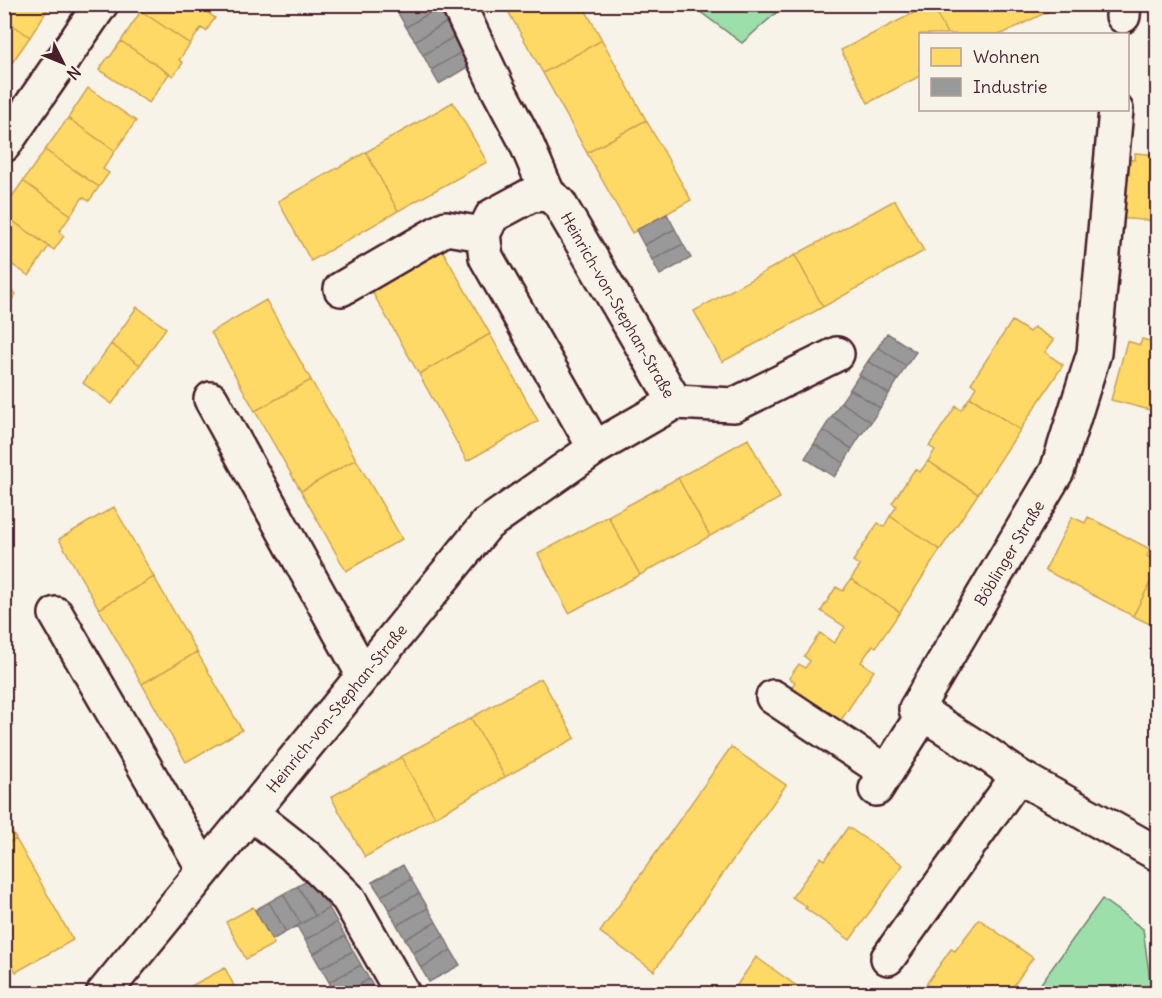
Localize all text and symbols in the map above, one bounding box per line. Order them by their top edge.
north arrow [33,33,93,93]
legend [919,33,1129,111]
text: Wohnen [973,45,1040,68]
text: N [63,62,85,84]
text: Industrie [973,75,1048,98]
street label: Heinrich-von-Stephan-Straße [556,208,680,402]
street label: Böblinger Straße [970,497,1048,609]
street label: Heinrich-von-Stephan-Straße [262,620,411,796]

